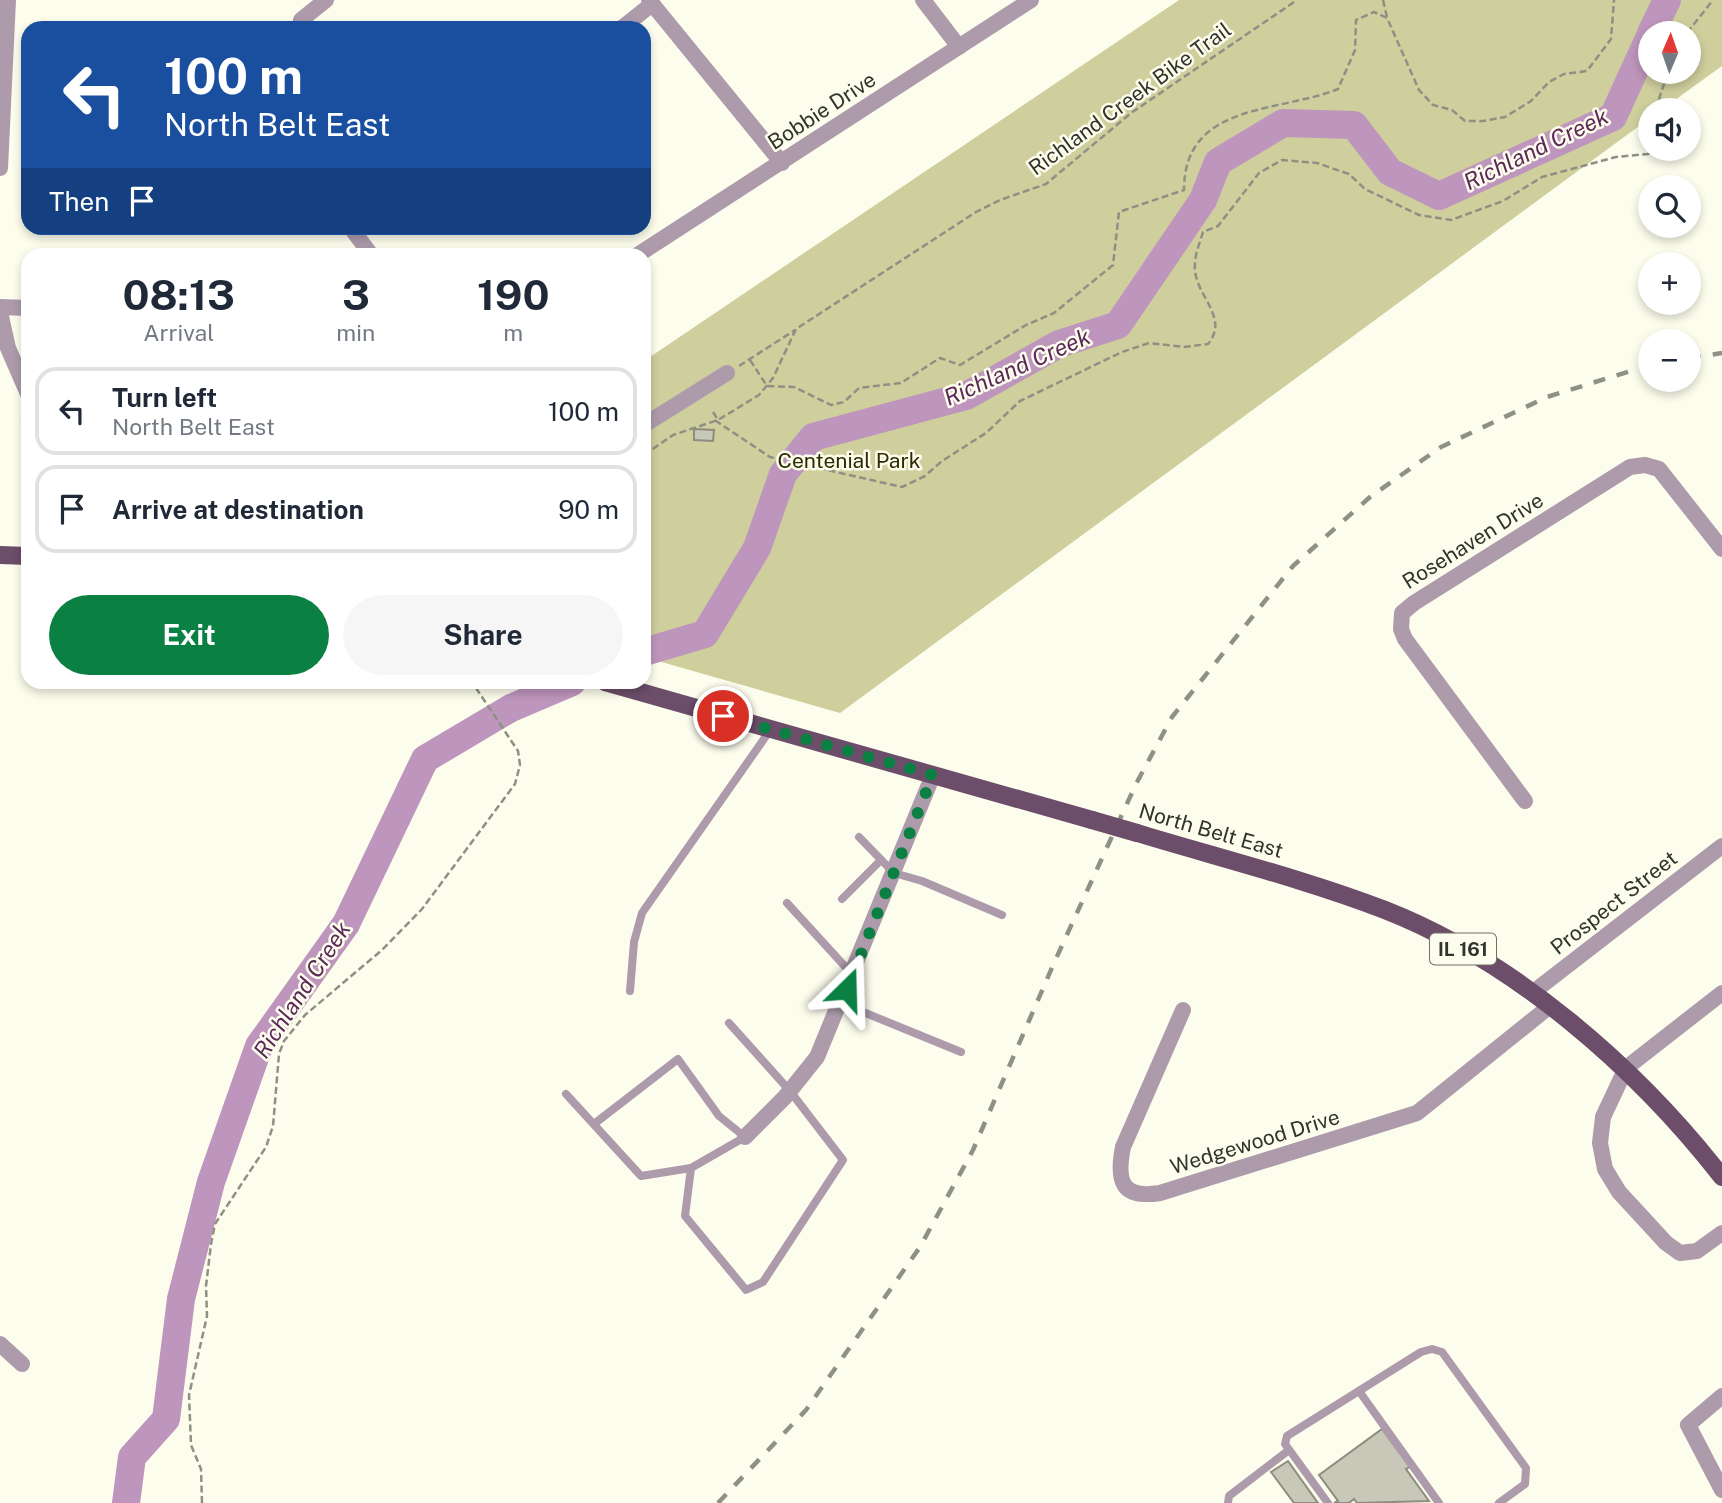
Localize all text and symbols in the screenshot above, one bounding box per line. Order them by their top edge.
street label: Richland Creek Bike Trail [1024,17,1236,180]
north arrow [1638,21,1701,84]
map controls [1638,21,1701,392]
text: 100 m [164,47,303,105]
icon: left [49,49,140,140]
street label: Bobbie Drive [763,66,880,155]
button: sound [1638,98,1701,161]
water label: Richland Creek [1459,102,1613,195]
text: North Belt East [164,106,391,143]
button: search [1638,175,1701,238]
icon: arrive [123,182,161,220]
text: Then [49,186,109,217]
button: + [1638,252,1701,315]
text: 08:13 [123,270,235,319]
text: 3 [342,270,370,319]
text: 190 [477,270,549,319]
text: Arrival [143,319,214,346]
text: min [336,319,375,346]
text: m [503,319,523,346]
water label: Richland Creek [939,322,1095,411]
button: − [1638,329,1701,392]
text: Turn left [112,382,217,413]
icon: left [53,392,91,430]
text: 100 m [548,396,619,427]
text: North Belt East [112,413,275,440]
park label: Centenial Park [778,448,921,473]
street label: Rosehaven Drive [1398,487,1548,594]
icon: arrive [53,490,91,528]
text: Arrive at destination [112,494,364,525]
text: 90 m [558,494,619,525]
button: Exit [49,595,329,675]
button: Share [343,595,623,675]
pin [693,686,753,746]
icon: arrive [704,697,742,735]
street label: North Belt East [1136,798,1286,863]
street label: Prospect Street [1545,845,1682,960]
water label: Richland Creek [247,916,356,1063]
road number: IL 161 [1430,934,1496,965]
position arrow [810,952,884,1026]
street label: Wedgewood Drive [1167,1104,1343,1179]

